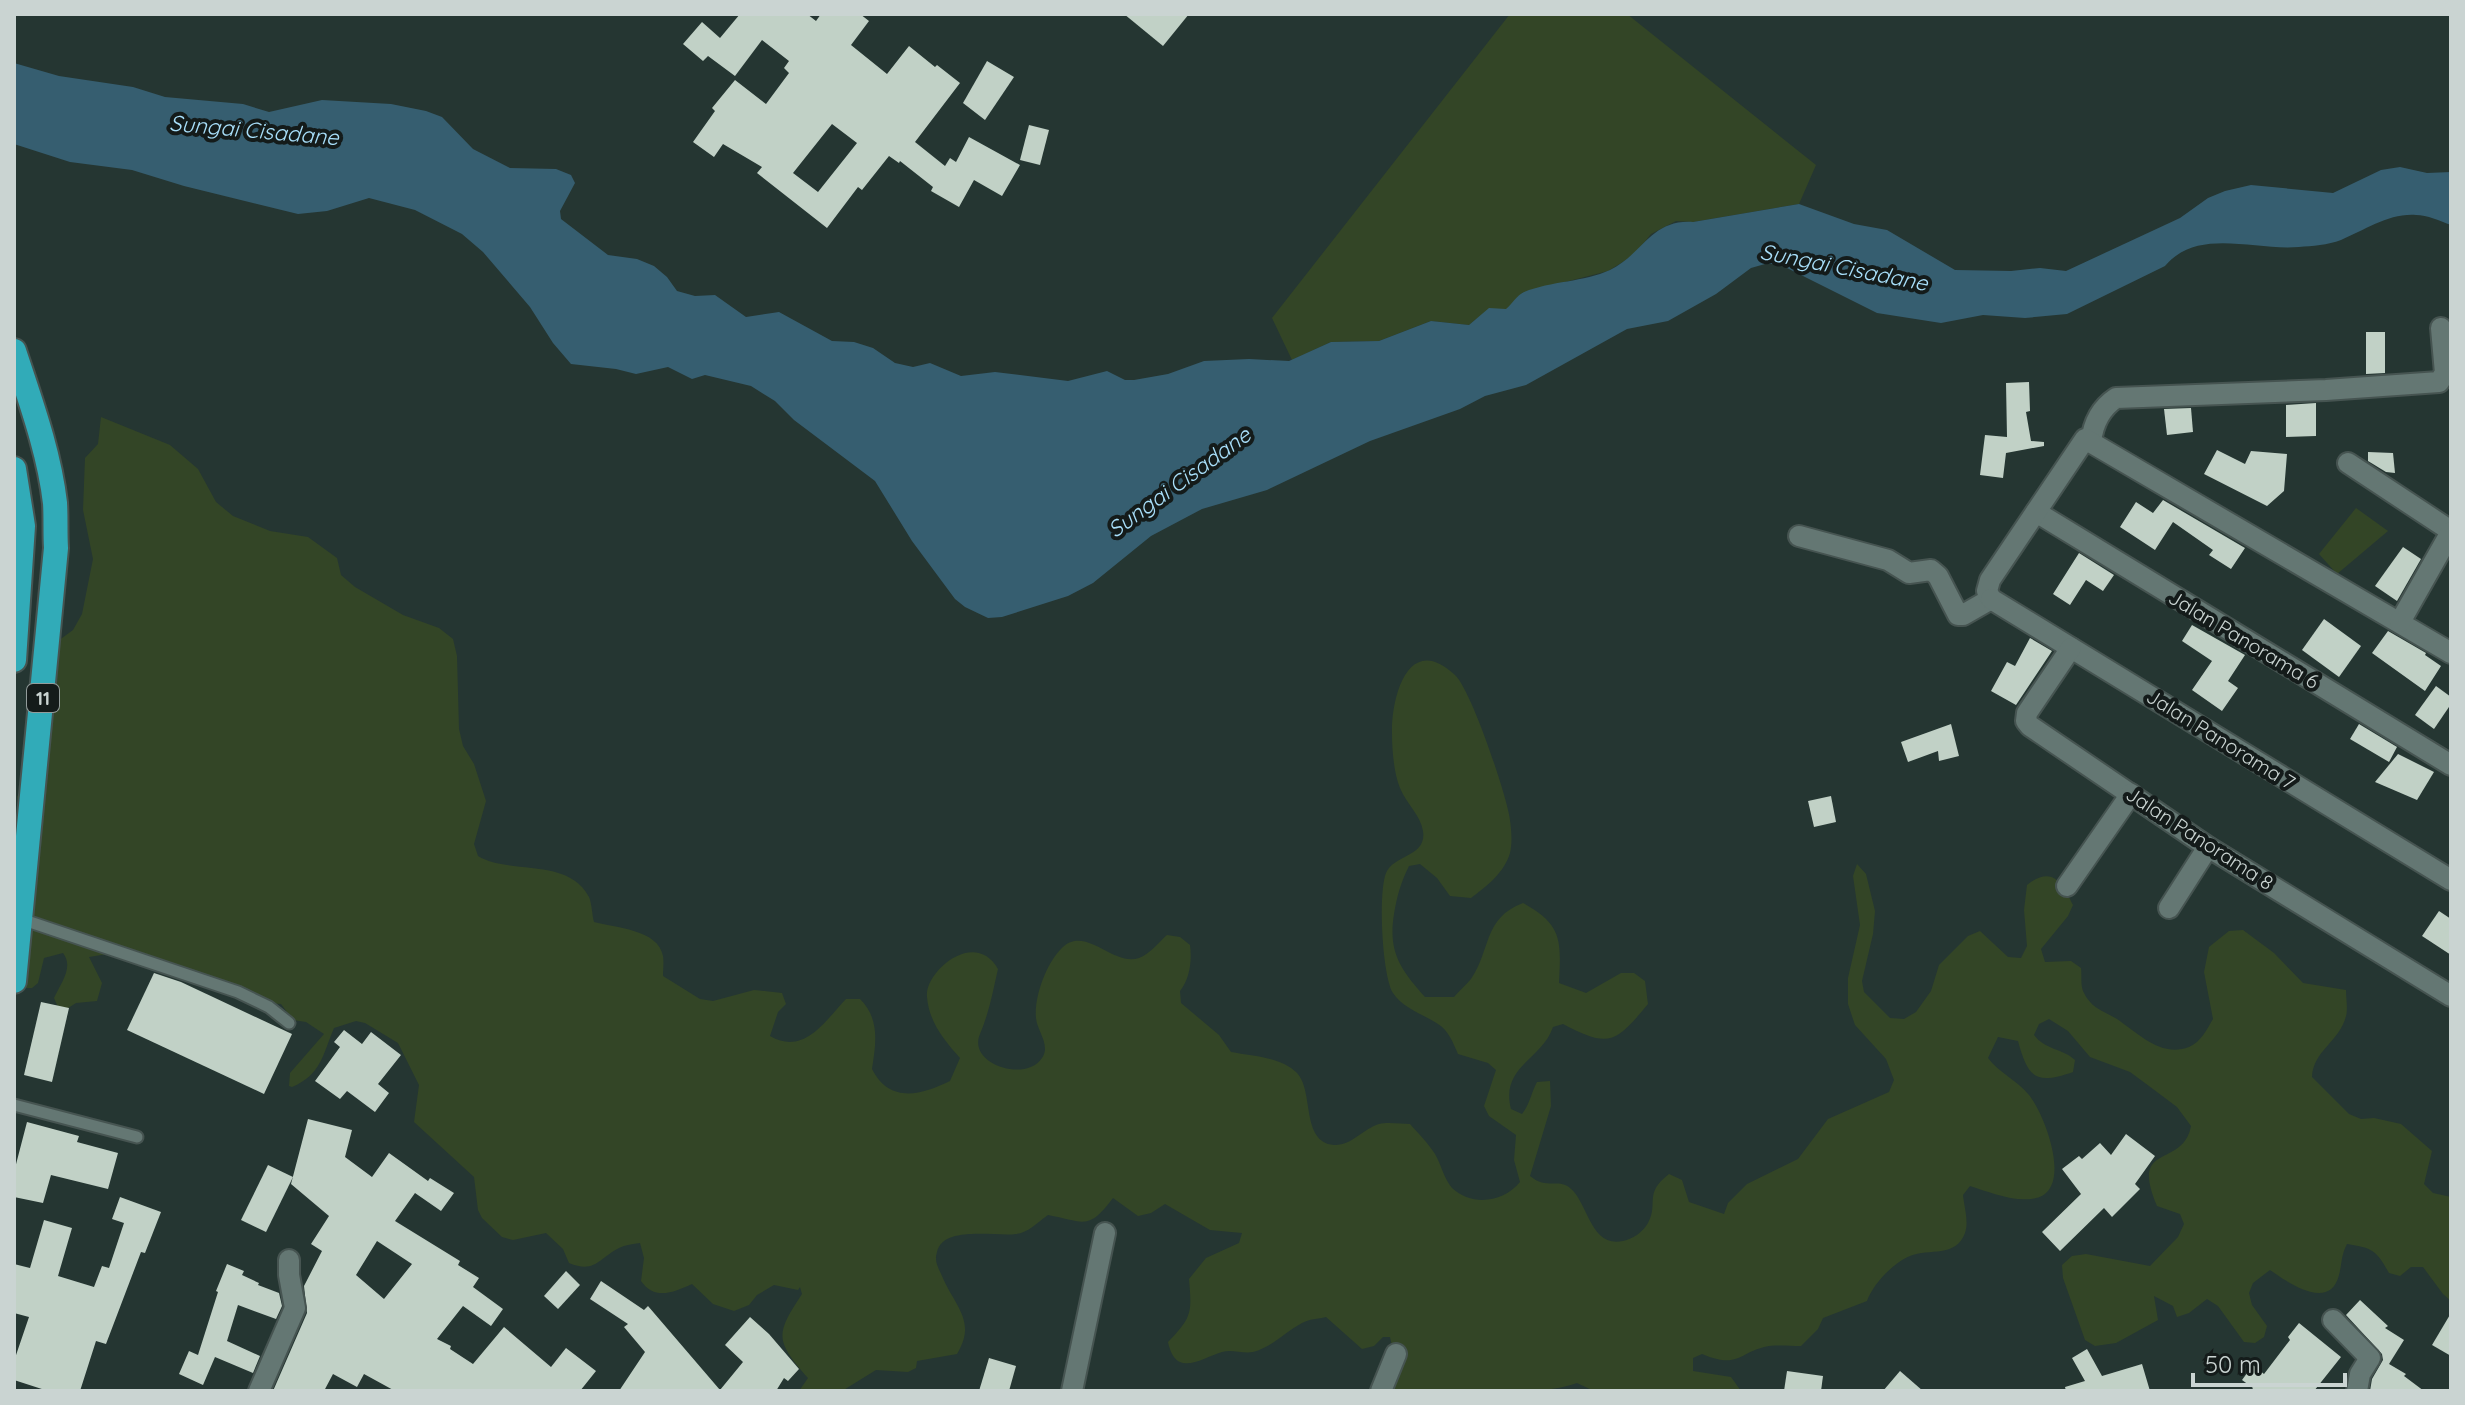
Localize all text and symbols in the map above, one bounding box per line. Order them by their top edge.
water label: Sungai Cisadane [168,109,341,151]
water label: Sungai Cisadane [1758,237,1932,297]
water label: Sungai Cisadane [1102,420,1257,543]
street label: Jalan Panorama 6 [2164,584,2324,694]
street label: Jalan Panorama 7 [2142,683,2300,795]
road number: 11 [27,684,59,712]
street label: Jalan Panorama 8 [2121,781,2279,895]
scale bar [2193,1337,2345,1387]
text: 50 m [2205,1349,2261,1379]

